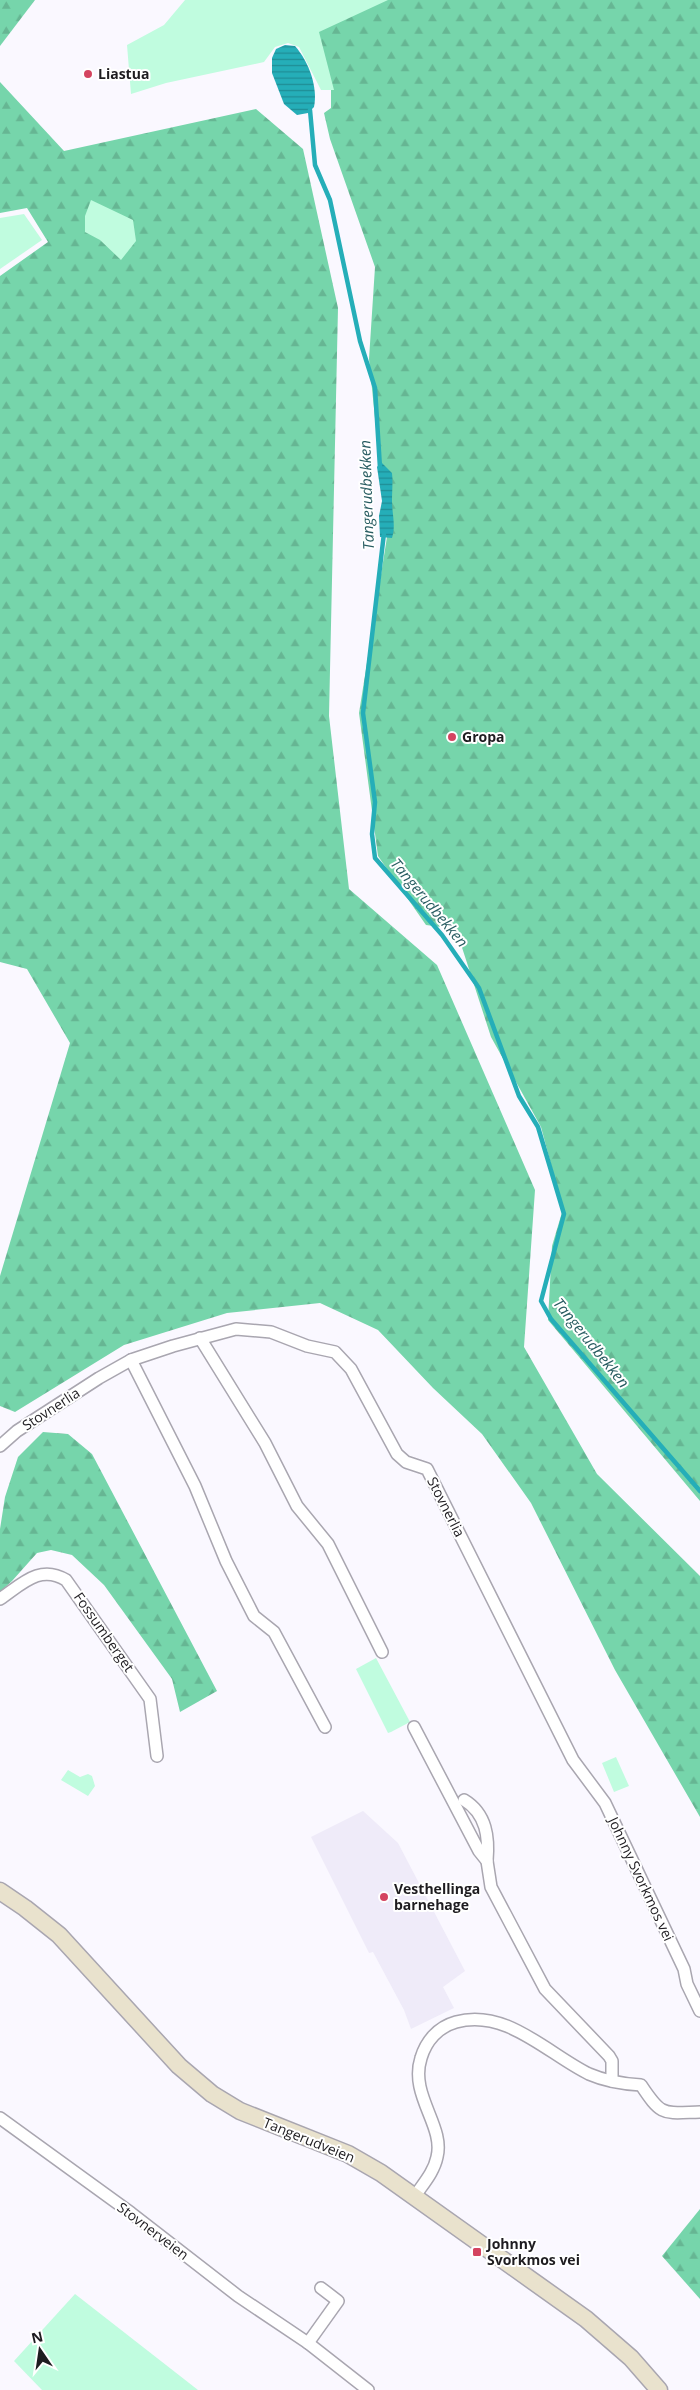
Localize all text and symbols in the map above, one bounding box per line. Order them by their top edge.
place label: Liastua [98,64,149,83]
marker: Liastua [82,68,94,80]
water label: Tangerudbekken [354,440,378,550]
place label: Gropa [462,727,504,746]
marker: Gropa [446,731,458,743]
water label: Tangerudbekken [387,854,473,951]
water label: Tangerudbekken [549,1293,634,1391]
street label: Stovnerlia [18,1383,83,1434]
street label: Stovnerlia [423,1473,470,1540]
street label: Fossumberget [70,1588,139,1675]
street label: Johnny Svorkmos vei [604,1812,679,1944]
place label: Vesthellinga barnehage [394,1879,480,1914]
marker: Vesthellinga barnehage [378,1891,390,1903]
street label: Tangerudveien [261,2113,358,2167]
street label: Stovnerveien [114,2197,193,2264]
place label: Johnny Svorkmos vei [485,2234,580,2269]
marker: Johnny Svorkmos vei [471,2246,483,2258]
north arrow [15,2325,65,2375]
text: N [29,2326,45,2347]

